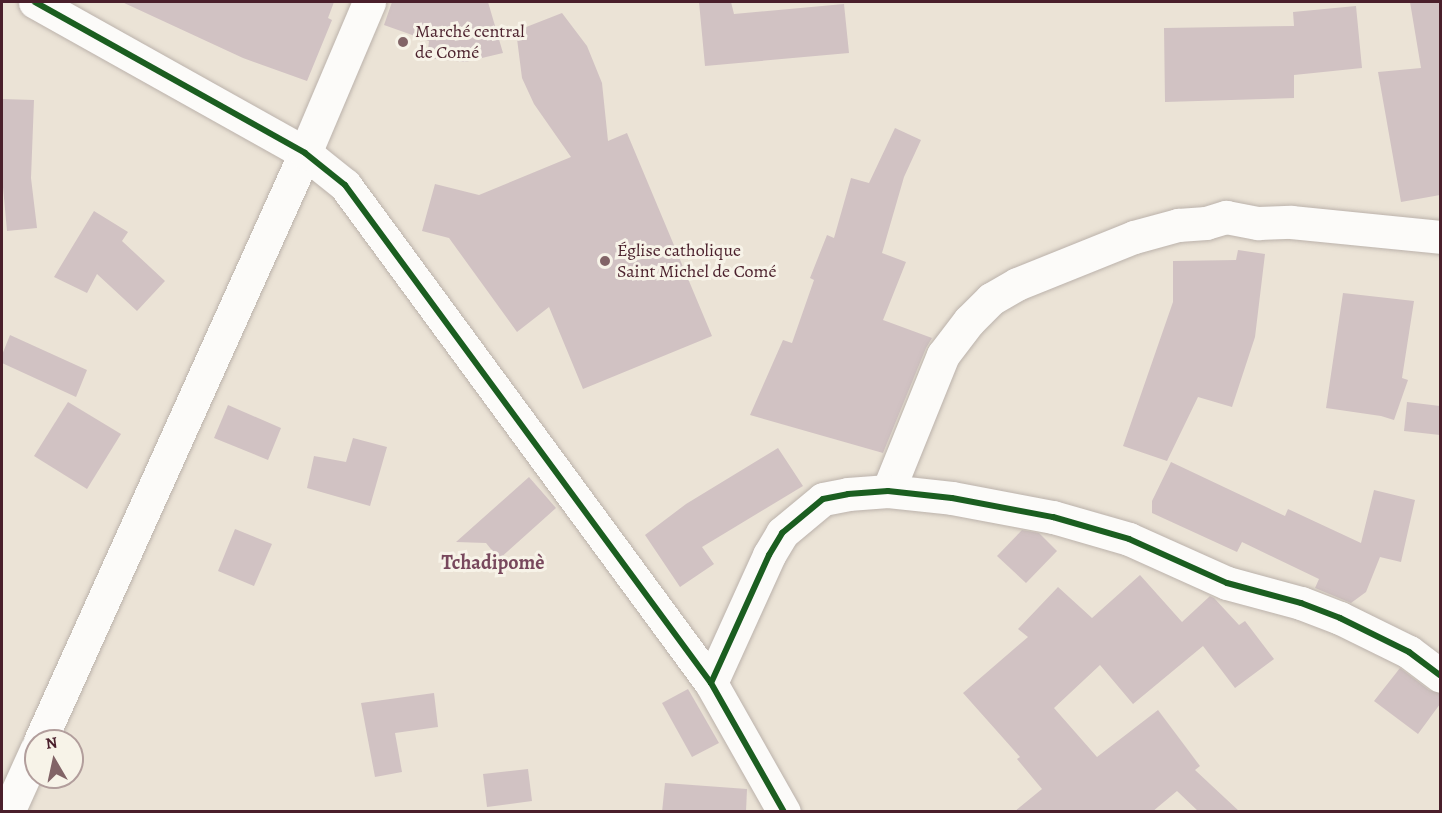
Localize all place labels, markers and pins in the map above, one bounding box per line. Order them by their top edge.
place label: Marché central de Comé [415,21,525,63]
marker: Marché central de Comé [396,35,410,49]
place label: Église catholique Saint Michel de Comé [617,240,777,282]
marker: Église catholique Saint Michel de Comé [598,254,612,268]

